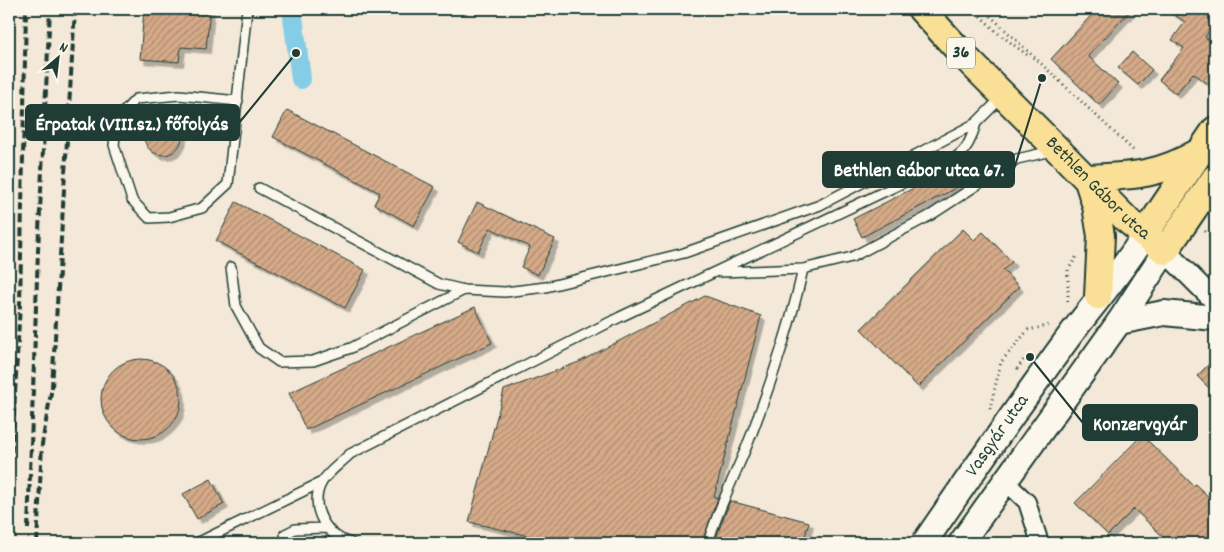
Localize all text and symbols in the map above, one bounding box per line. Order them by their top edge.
north arrow [32,32,82,82]
text: N [55,38,71,59]
road number: 36 [947,38,975,68]
callout: Érpatak (VIII.sz.) főfolyás [26,105,239,140]
text: Érpatak (VIII.sz.) főfolyás [35,112,229,140]
street label: Bethlen Gábor utca [1039,131,1157,248]
callout: Bethlen Gábor utca 67. [823,152,1014,187]
text: Bethlen Gábor utca 67. [834,158,1004,186]
street label: Vasgyár utca [960,389,1037,483]
callout: Konzervgyár [1083,405,1197,440]
text: Konzervgyár [1093,412,1187,440]

